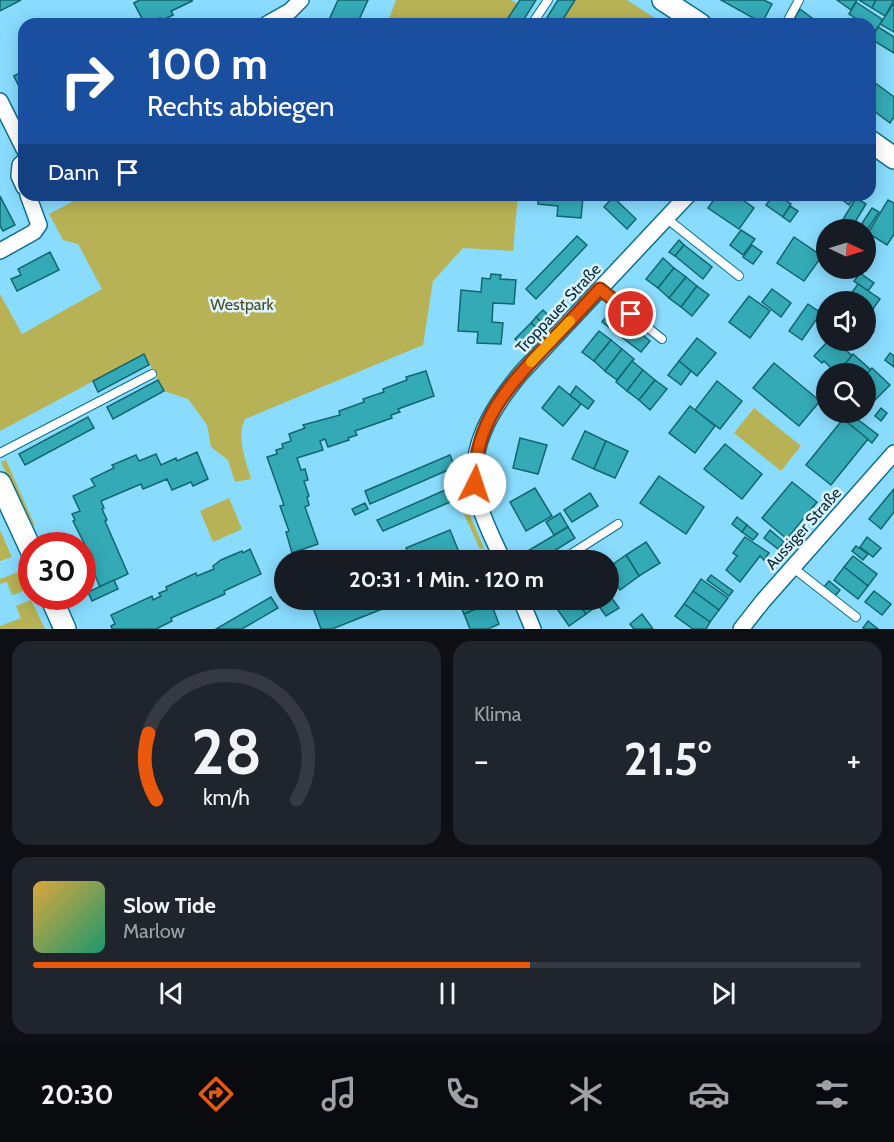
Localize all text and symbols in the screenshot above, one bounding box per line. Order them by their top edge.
text: 100 m [147,38,268,90]
icon: right [48,42,126,120]
text: Rechts abbiegen [147,90,334,123]
icon: arrive [111,156,144,189]
text: Dann [48,159,99,186]
north arrow [816,219,876,279]
map controls [816,219,876,423]
street label: Troppauer Straße [512,259,605,357]
pin [605,288,656,339]
button: sound [816,291,876,351]
park label: Westpark [210,295,275,314]
icon: arrive [614,297,647,330]
button: search [816,363,876,423]
position arrow [443,452,507,516]
street label: Aussiger Straße [762,483,845,573]
speed limit sign: 30 [18,532,96,610]
text: 20:31 · 1 Min. · 120 m [349,566,544,593]
text: Klima [474,702,521,726]
text: 28 [191,714,262,790]
text: 21.5° [624,732,711,786]
text: − [474,740,489,780]
text: + [846,740,861,780]
text: km/h [203,784,250,810]
text: Slow Tide [123,892,216,919]
text: Marlow [123,919,185,943]
icon: previous [155,977,188,1010]
icon: pause [431,977,464,1010]
icon: next [707,977,740,1010]
icon: directions [195,1073,237,1115]
icon: music [318,1073,360,1115]
icon: phone [441,1073,483,1115]
icon: climate [565,1073,607,1115]
icon: car [688,1073,730,1115]
icon: filters [811,1073,853,1115]
text: 20:30 [41,1078,114,1111]

